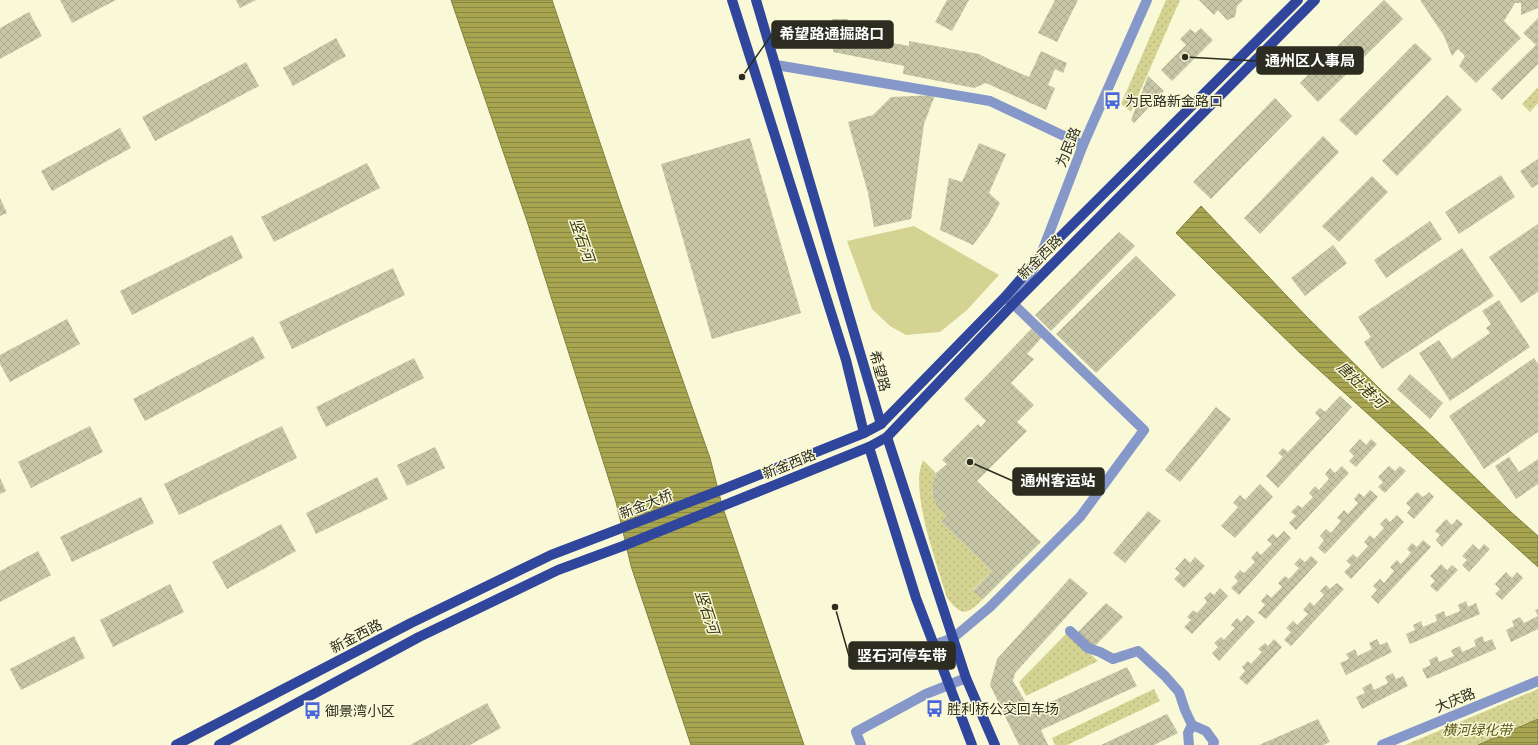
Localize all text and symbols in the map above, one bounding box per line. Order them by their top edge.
callout: 希望路通掘路口 [772,21,893,48]
text: 希望路通掘路口 [779,25,885,43]
callout: 通州区人事局 [1257,47,1363,74]
text: 通州区人事局 [1265,52,1355,70]
bus stop icon: 为民路新金路口 [1102,91,1122,111]
place label: 为民路新金路口 [1125,93,1223,109]
street label: 为民路 [1053,125,1083,169]
water label: 竖石河 [566,216,599,267]
street label: 新金西路 [1015,232,1065,282]
street label: 希望路 [867,349,893,393]
water label: 唐灶港河 [1333,358,1391,414]
street label: 新金西路 [760,446,818,482]
callout: 通州客运站 [1013,468,1104,495]
text: 通州客运站 [1020,472,1096,490]
street label: 新金大桥 [617,486,675,522]
water label: 竖石河 [691,588,723,639]
street label: 新金西路 [327,616,385,656]
callout: 竖石河停车带 [849,642,955,669]
text: 竖石河停车带 [857,647,947,665]
street label: 大庆路 [1433,685,1477,715]
bus stop icon: 胜利桥公交回车场 [924,699,944,719]
bus stop icon: 御景湾小区 [302,701,322,721]
place label: 胜利桥公交回车场 [947,701,1059,717]
place label: 御景湾小区 [325,703,395,719]
park label: 横河绿化带 [1442,722,1514,738]

